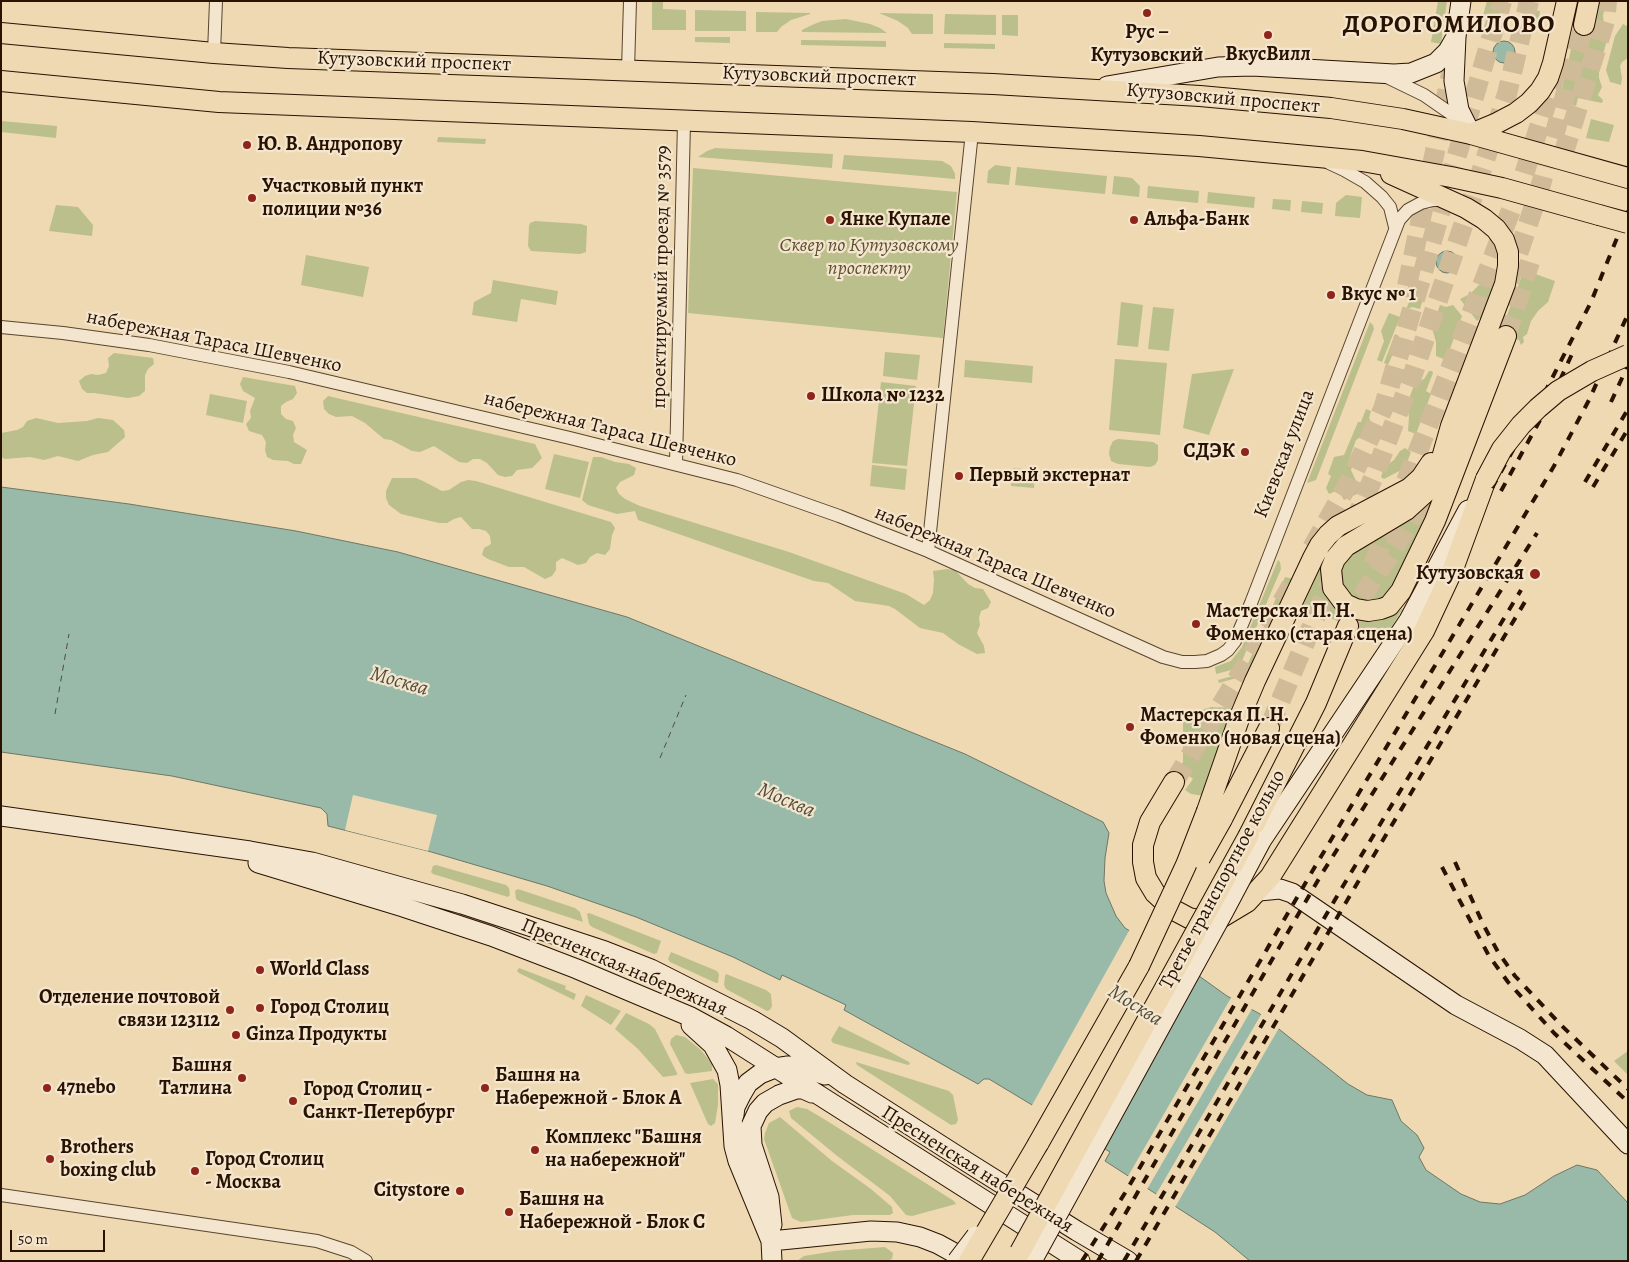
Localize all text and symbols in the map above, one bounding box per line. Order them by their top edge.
marker: Рус – Кутузовский [1141,7,1153,19]
district label: ДОРОГОМИЛОВО [1341,11,1557,41]
place label: Рус – Кутузовский [1091,21,1203,68]
marker: ВкусВилл [1262,29,1274,41]
place label: ВкусВилл [1225,43,1311,67]
street label: Кутузовский проспект [317,47,511,77]
street label: Кутузовский проспект [722,62,916,92]
street label: Кутузовский проспект [1125,79,1321,119]
place label: Ю. В. Андропову [257,133,402,157]
marker: Ю. В. Андропову [241,139,253,151]
street label: проектируемый проезд № 3579 [648,145,676,409]
place label: Участковый пункт полиции №36 [262,175,423,222]
marker: Участковый пункт полиции №36 [246,192,258,204]
place label: Янке Купале [840,208,950,232]
place label: Альфа-Банк [1144,208,1250,232]
marker: Янке Купале [824,214,836,226]
marker: Альфа-Банк [1128,214,1140,226]
park label: Сквер по Кутузовскому проспекту [780,234,958,281]
place label: Вкус № 1 [1341,283,1416,307]
marker: Вкус № 1 [1325,289,1337,301]
street label: набережная Тараса Шевченко [84,305,344,379]
place label: Школа № 1232 [821,384,944,408]
street label: Киевская улица [1249,386,1321,522]
street label: набережная Тараса Шевченко [481,387,739,473]
marker: Школа № 1232 [805,390,817,402]
place label: СДЭК [1183,440,1235,464]
marker: СДЭК [1239,446,1251,458]
place label: Первый экстернат [969,464,1130,488]
marker: Первый экстернат [953,470,965,482]
street label: набережная Тараса Шевченко [871,501,1119,625]
place label: Кутузовская [1416,562,1524,586]
marker: Кутузовская [1528,567,1542,581]
place label: Мастерская П. Н. Фоменко (старая сцена) [1206,600,1413,647]
marker: Мастерская П. Н. Фоменко (старая сцена) [1190,618,1202,630]
water label: Москва [367,662,431,702]
place label: Мастерская П. Н. Фоменко (новая сцена) [1140,704,1341,751]
marker: Мастерская П. Н. Фоменко (новая сцена) [1124,721,1136,733]
street label: Третье транспортное кольцо [1155,766,1291,994]
water label: Москва [754,778,818,824]
street label: Пресненская набережная [517,914,731,1022]
place label: World Class [270,958,369,982]
marker: World Class [254,964,266,976]
water label: Москва [1103,980,1167,1032]
place label: Отделение почтовой связи 123112 [39,986,220,1033]
place label: Город Столиц [270,996,389,1020]
marker: Город Столиц [254,1002,266,1014]
marker: Отделение почтовой связи 123112 [224,1004,236,1016]
place label: Ginza Продукты [246,1023,387,1047]
marker: Ginza Продукты [230,1029,242,1041]
place label: Башня Татлина [159,1054,232,1101]
place label: Башня на Набережной - Блок А [495,1064,682,1111]
marker: Башня Татлина [236,1072,248,1084]
place label: 47nebo [57,1076,116,1100]
place label: Город Столиц - Санкт-Петербург [303,1078,455,1125]
marker: 47nebo [41,1082,53,1094]
marker: Башня на Набережной - Блок А [479,1082,491,1094]
marker: Город Столиц - Санкт-Петербург [287,1095,299,1107]
street label: Пресненская набережная [877,1101,1077,1239]
place label: Комплекс "Башня на набережной" [545,1126,702,1173]
place label: Brothers boxing club [60,1136,156,1183]
marker: Комплекс "Башня на набережной" [529,1144,541,1156]
place label: Город Столиц - Москва [205,1148,324,1195]
marker: Brothers boxing club [44,1153,56,1165]
marker: Город Столиц - Москва [189,1165,201,1177]
place label: Citystore [374,1179,450,1203]
marker: Citystore [454,1185,466,1197]
place label: Башня на Набережной - Блок С [519,1188,705,1235]
marker: Башня на Набережной - Блок С [503,1206,515,1218]
scale bar [12,1220,108,1252]
text: 50 m [18,1229,48,1249]

